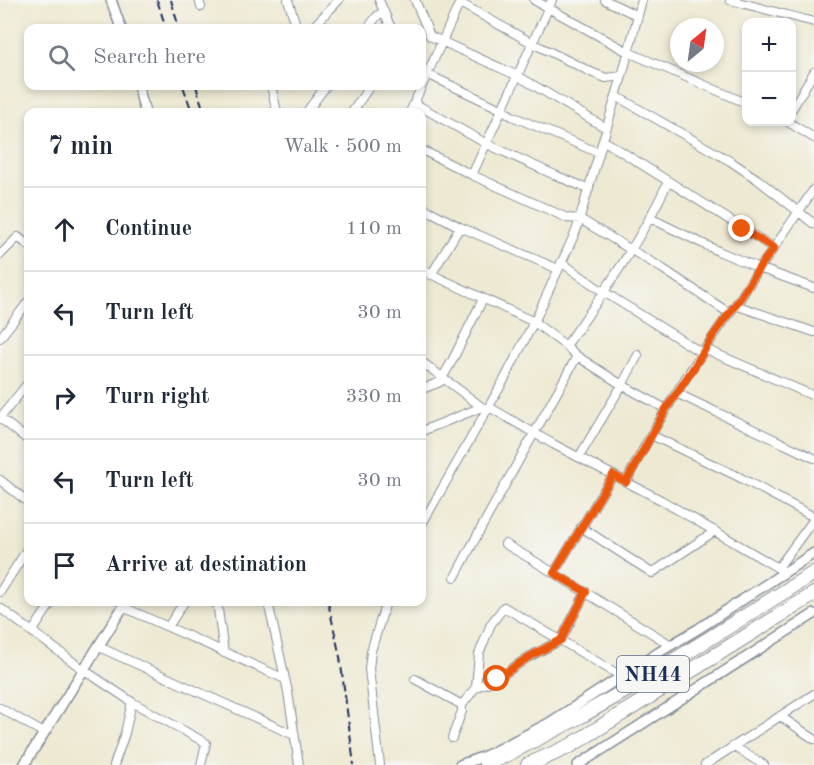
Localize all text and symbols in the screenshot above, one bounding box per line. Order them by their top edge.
north arrow [670,18,724,72]
map controls [742,18,796,126]
button: + [742,18,796,72]
search box [24,24,426,90]
icon: search [45,41,78,74]
text: Search here [93,46,206,68]
button: − [742,72,796,126]
text: 7 min [48,134,113,160]
text: Walk · 500 m [283,137,402,157]
icon: ahead [48,213,81,246]
route end [728,215,754,241]
text: Continue [105,218,192,240]
text: 110 m [346,219,402,239]
icon: left [48,297,81,330]
text: Turn left [105,302,194,324]
text: 30 m [357,303,402,323]
icon: right [48,381,81,414]
text: Turn right [105,386,209,408]
text: 330 m [346,387,402,407]
icon: left [48,465,81,498]
text: Turn left [105,470,194,492]
text: 30 m [357,471,402,491]
icon: arrive [48,549,81,582]
text: Arrive at destination [105,554,307,576]
road number: NH44 [617,656,689,692]
route start [483,665,509,691]

